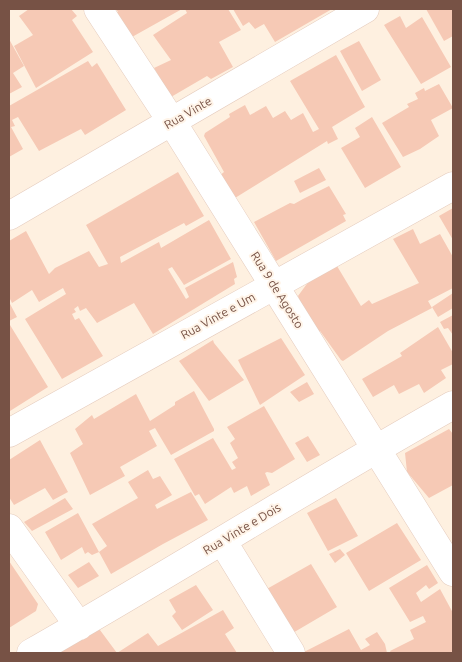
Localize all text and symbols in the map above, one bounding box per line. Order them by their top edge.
street label: Rua Vinte [162,94,214,131]
street label: Rua 9 de Agosto [249,249,306,330]
street label: Rua Vinte e Um [178,290,257,341]
street label: Rua Vinte e Dois [201,500,283,557]

